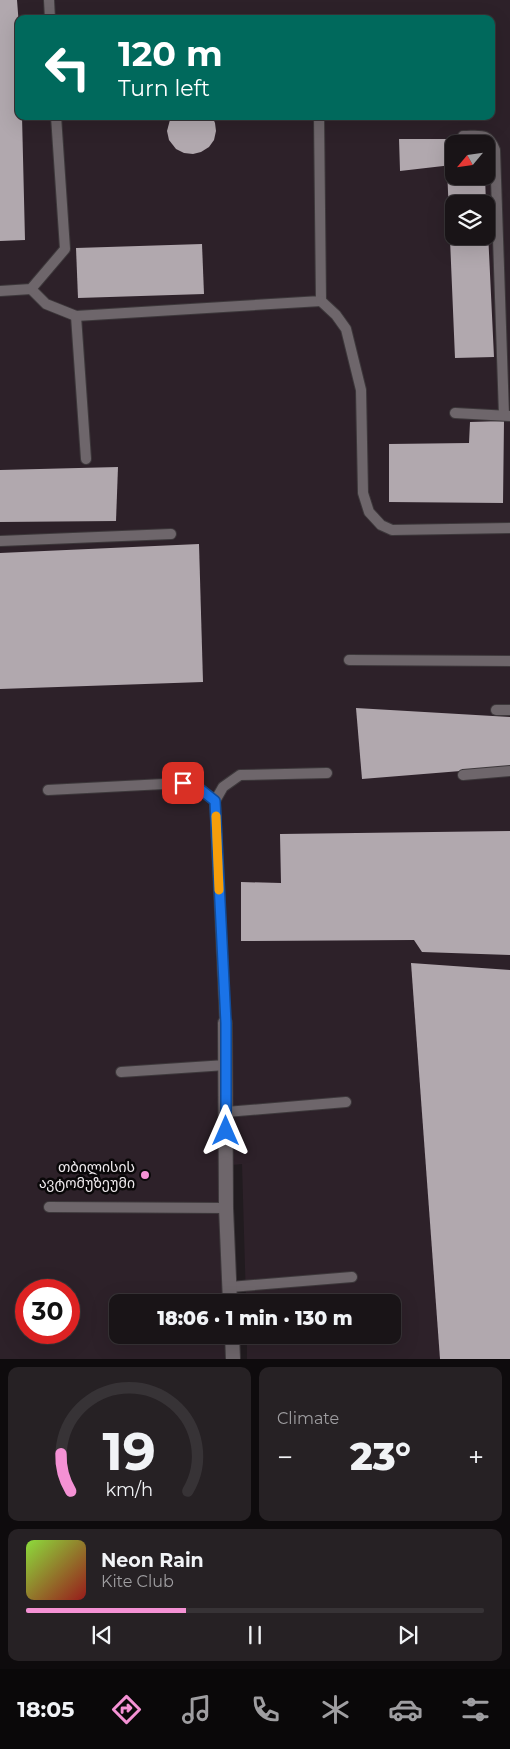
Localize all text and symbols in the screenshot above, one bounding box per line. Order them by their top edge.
text: 120 m [118,32,223,75]
icon: left [35,35,100,100]
text: Turn left [118,75,210,102]
north arrow [445,135,495,185]
map controls [445,135,495,245]
button: layers [445,195,495,245]
pin [162,762,204,804]
icon: arrive [169,769,197,797]
position arrow [199,1104,251,1156]
place label: თბილისის ავტომუზეუმი [39,1158,135,1192]
marker: თბილისის ავტომუზეუმი [139,1169,151,1181]
speed limit sign: 30 [15,1279,80,1344]
text: 18:06 · 1 min · 130 m [157,1307,353,1330]
text: Climate [277,1409,339,1428]
text: 19 [103,1420,156,1483]
text: 23° [350,1433,411,1480]
text: − [277,1440,293,1474]
text: + [468,1440,484,1474]
text: km/h [106,1479,153,1500]
text: Neon Rain [101,1549,204,1572]
text: Kite Club [101,1572,174,1591]
icon: previous [88,1621,116,1649]
icon: pause [241,1621,269,1649]
icon: next [394,1621,422,1649]
icon: directions [109,1692,144,1727]
icon: music [179,1692,214,1727]
icon: phone [248,1692,283,1727]
icon: climate [318,1692,353,1727]
icon: car [388,1692,423,1727]
icon: filters [458,1692,493,1727]
text: 18:05 [17,1696,74,1723]

